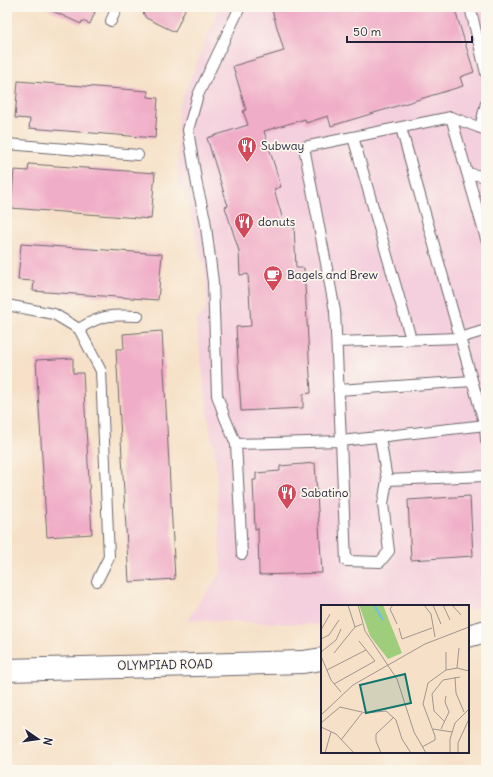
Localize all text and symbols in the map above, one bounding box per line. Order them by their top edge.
scale bar [347,18,472,44]
text: 50 m [353,24,382,39]
restaurant icon: Subway [236,135,258,163]
place label: Subway [261,138,304,153]
restaurant icon: donuts [233,211,255,239]
place label: donuts [258,214,295,229]
cafe icon: Bagels and Brew [262,264,284,292]
place label: Bagels and Brew [287,267,378,282]
restaurant icon: Sabatino [276,482,298,510]
place label: Sabatino [301,485,349,500]
inset map [321,605,469,753]
street label: OLYMPIAD ROAD [117,656,213,673]
north arrow [18,719,58,759]
text: N [40,736,55,747]

